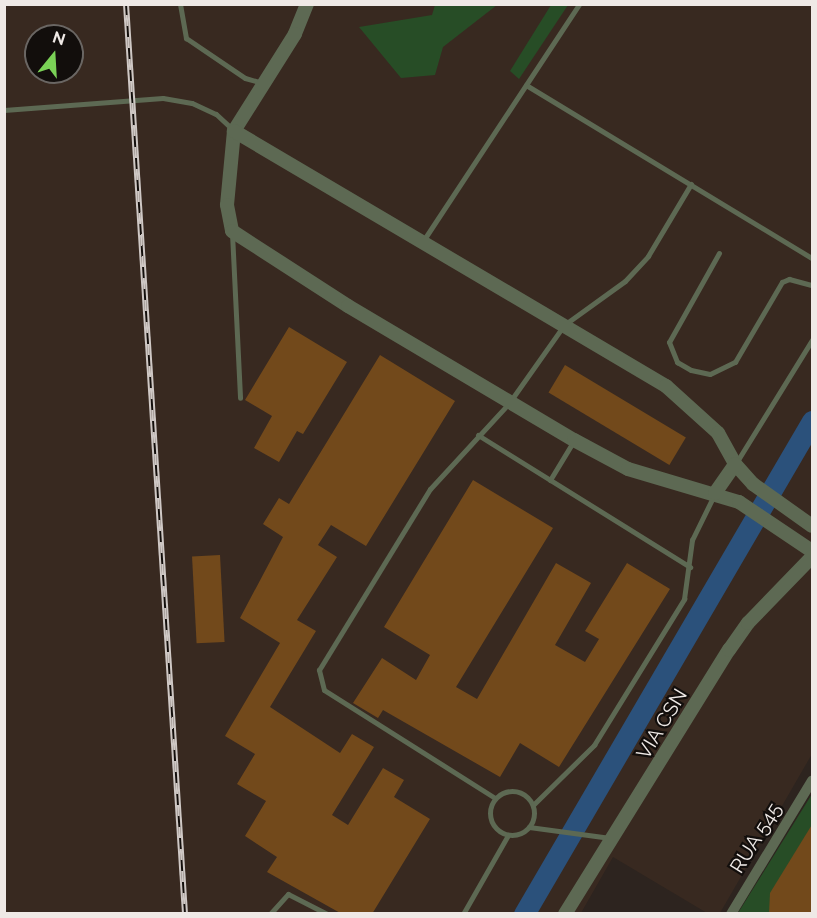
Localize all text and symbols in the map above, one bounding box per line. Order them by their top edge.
north arrow [24,24,84,84]
text: N [50,27,68,49]
street label: VIA CSN [632,684,692,764]
street label: RUA 545 [725,798,787,878]

